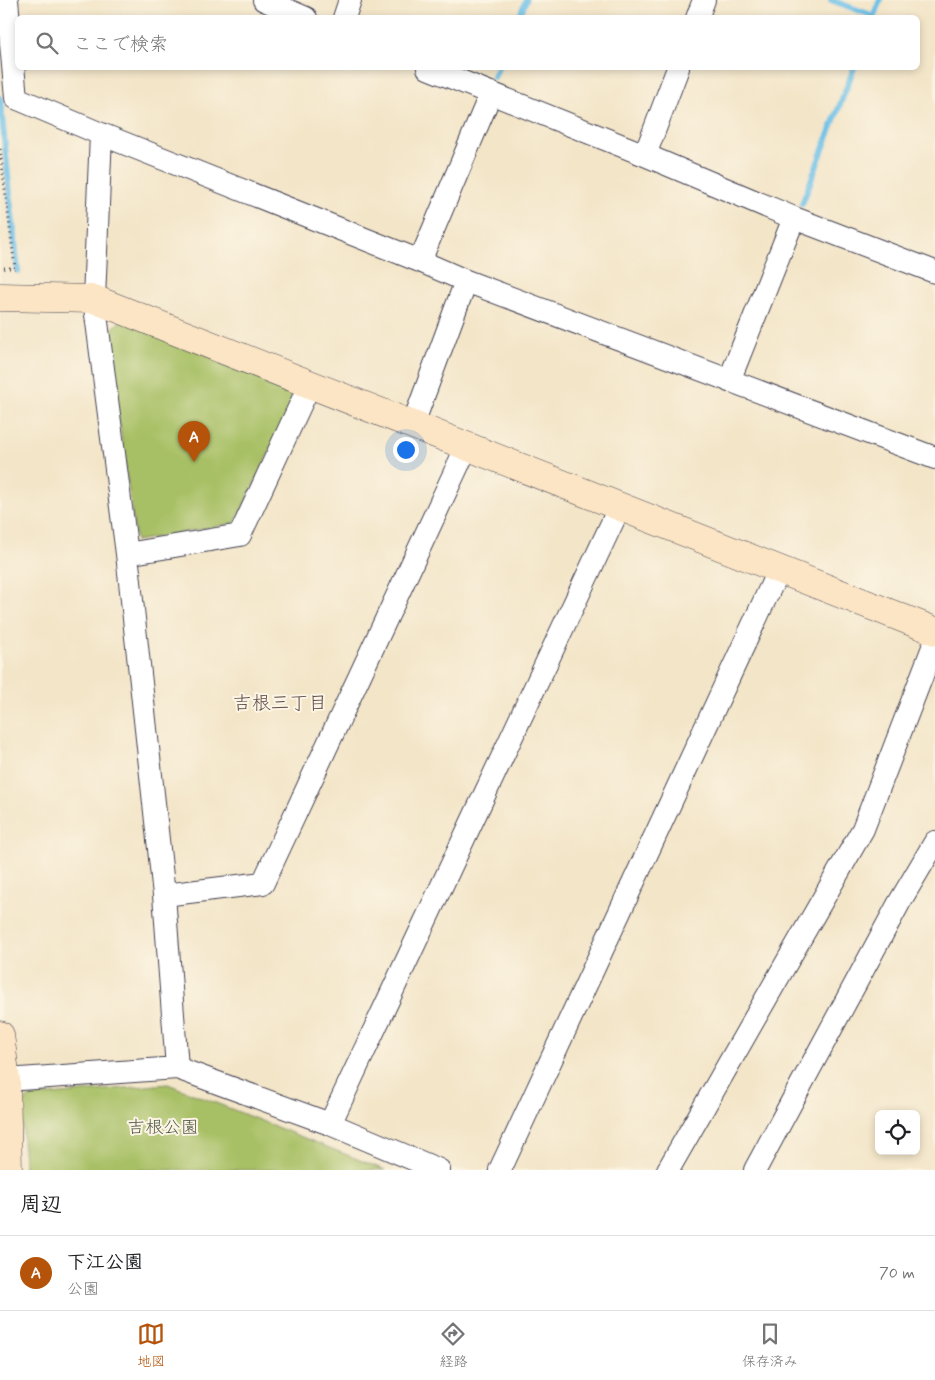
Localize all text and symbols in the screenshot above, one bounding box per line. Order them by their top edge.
search box [15,15,920,70]
icon: search [33,29,61,57]
text: ここで検索 [73,32,168,57]
pin: A [178,421,210,462]
your location [393,437,419,463]
district label: 吉根三丁目 [232,691,328,716]
map controls [875,1110,920,1155]
button: locate [875,1110,920,1155]
park label: 吉根公園 [127,1116,199,1140]
text: 周辺 [20,1191,62,1219]
text: 下江公園 [67,1250,143,1275]
text: A [31,1263,41,1284]
text: 70 m [879,1263,915,1284]
text: 公園 [67,1279,99,1300]
tab: 地図 [137,1320,165,1371]
tab: 経路 [439,1320,467,1371]
tab: 保存済み [742,1320,798,1371]

